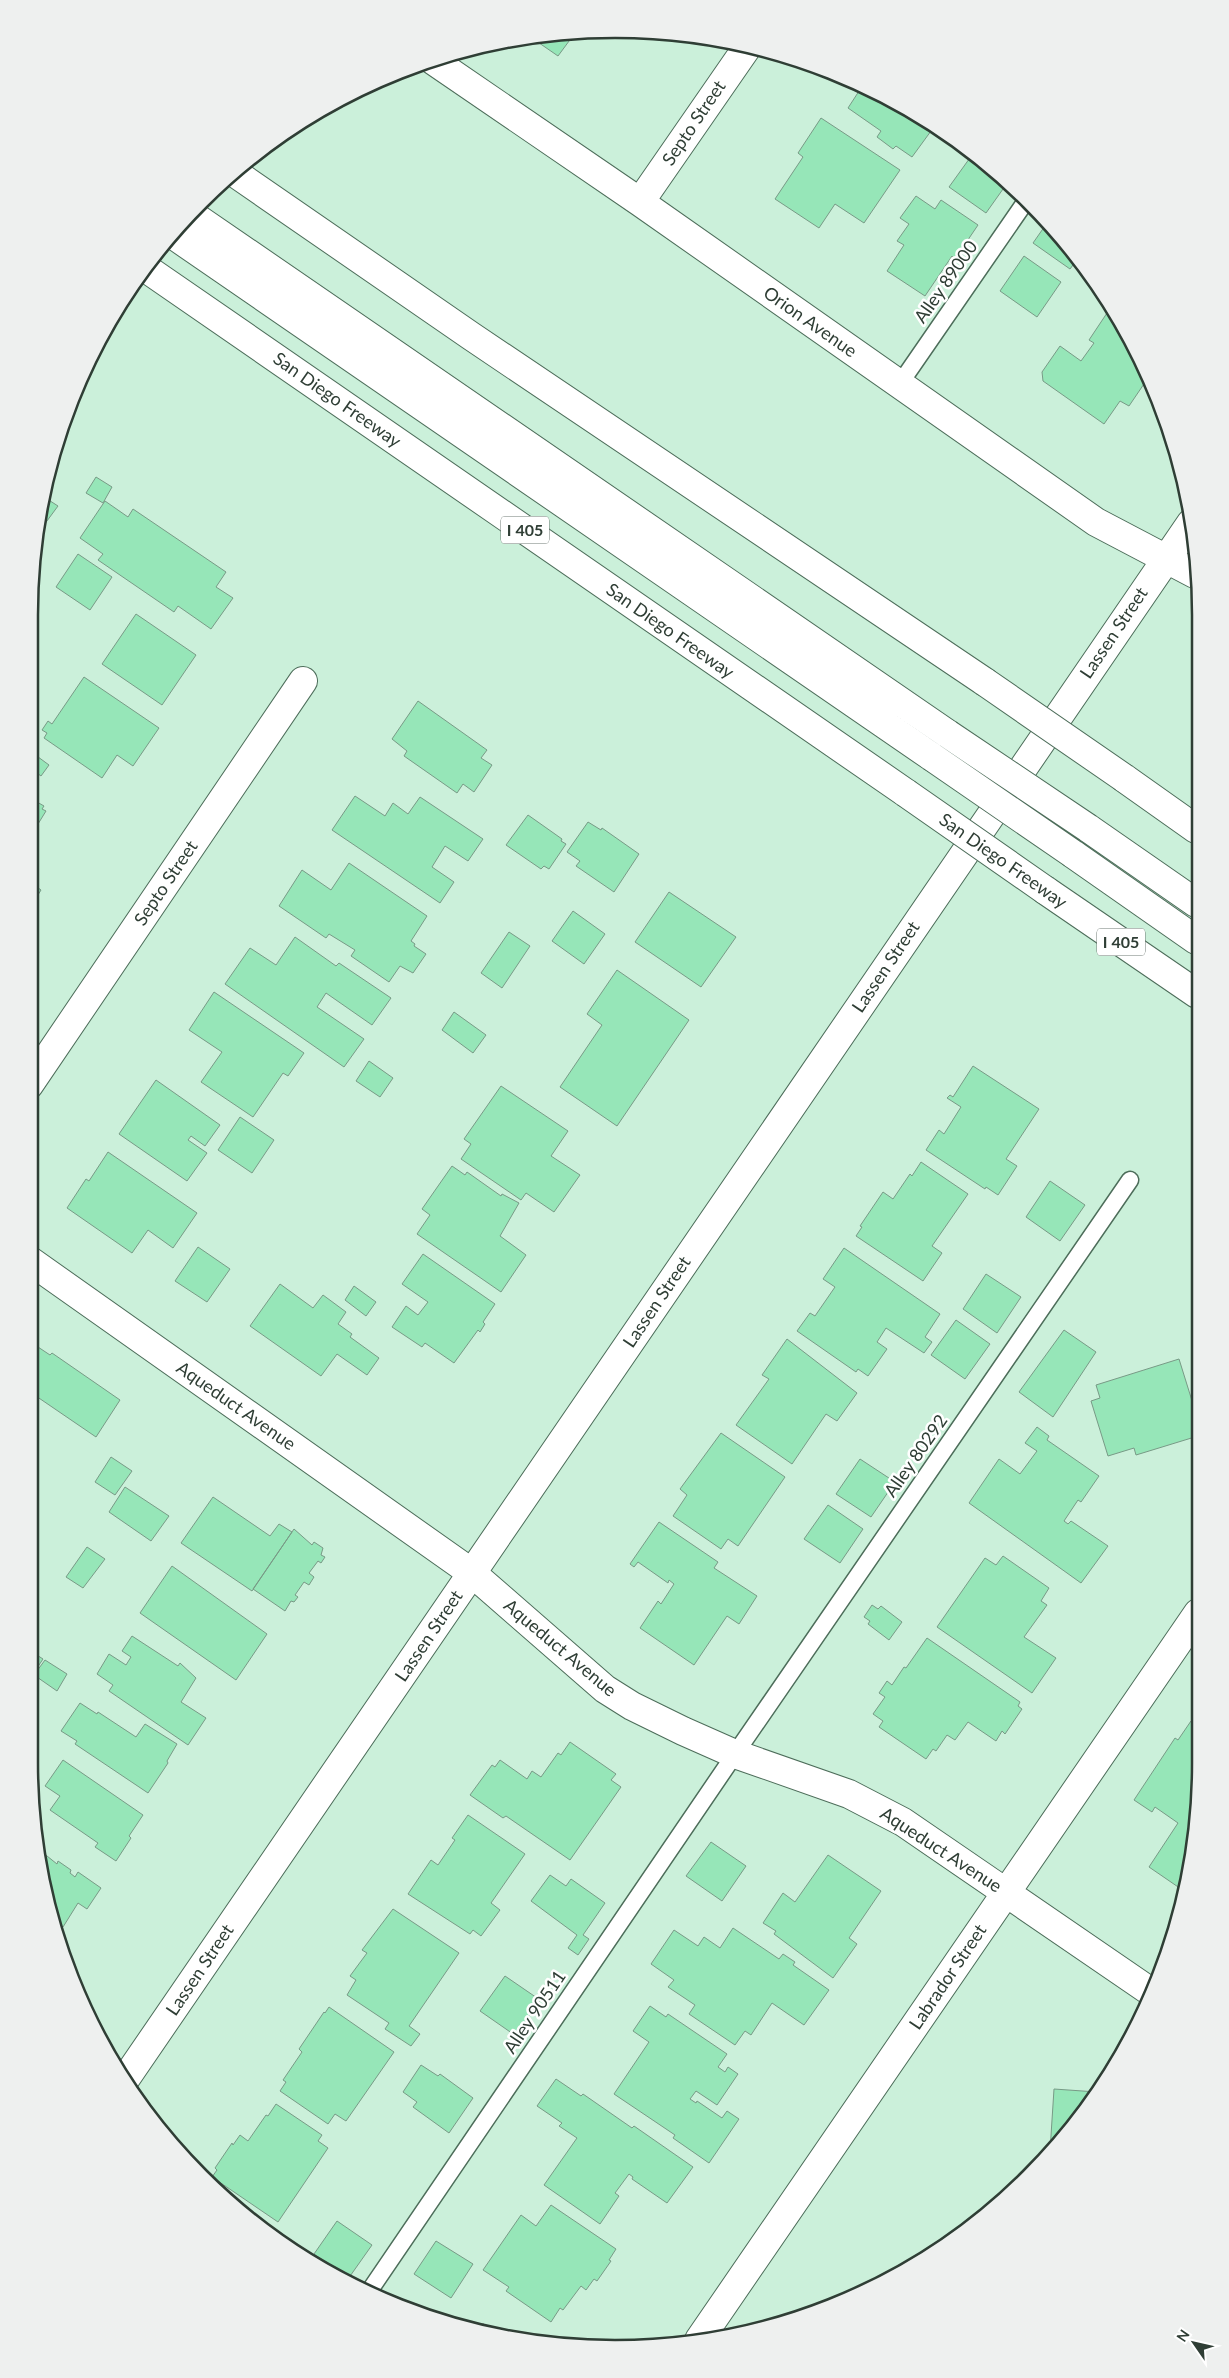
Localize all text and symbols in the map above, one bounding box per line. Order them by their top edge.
street label: Septo Street [657,75,730,169]
street label: Alley 89000 [909,236,982,327]
street label: Orion Avenue [760,281,862,361]
street label: San Diego Freeway [269,347,406,452]
road number: I 405 [501,516,549,544]
street label: San Diego Freeway [602,578,739,683]
street label: Lassen Street [1075,582,1152,682]
street label: San Diego Freeway [935,808,1072,913]
street label: Septo Street [129,835,202,929]
street label: Lassen Street [847,916,924,1016]
road number: I 405 [1097,929,1145,956]
street label: Lassen Street [618,1251,695,1351]
street label: Aqueduct Avenue [173,1356,300,1454]
street label: Alley 80292 [879,1410,952,1501]
street label: Lassen Street [390,1585,467,1685]
street label: Aqueduct Avenue [500,1594,621,1701]
street label: Aqueduct Avenue [877,1802,1006,1897]
street label: Lassen Street [161,1919,238,2019]
street label: Labrador Street [904,1919,991,2033]
street label: Alley 90511 [498,1966,570,2057]
north arrow [1169,2318,1219,2368]
text: N [1173,2326,1193,2345]

